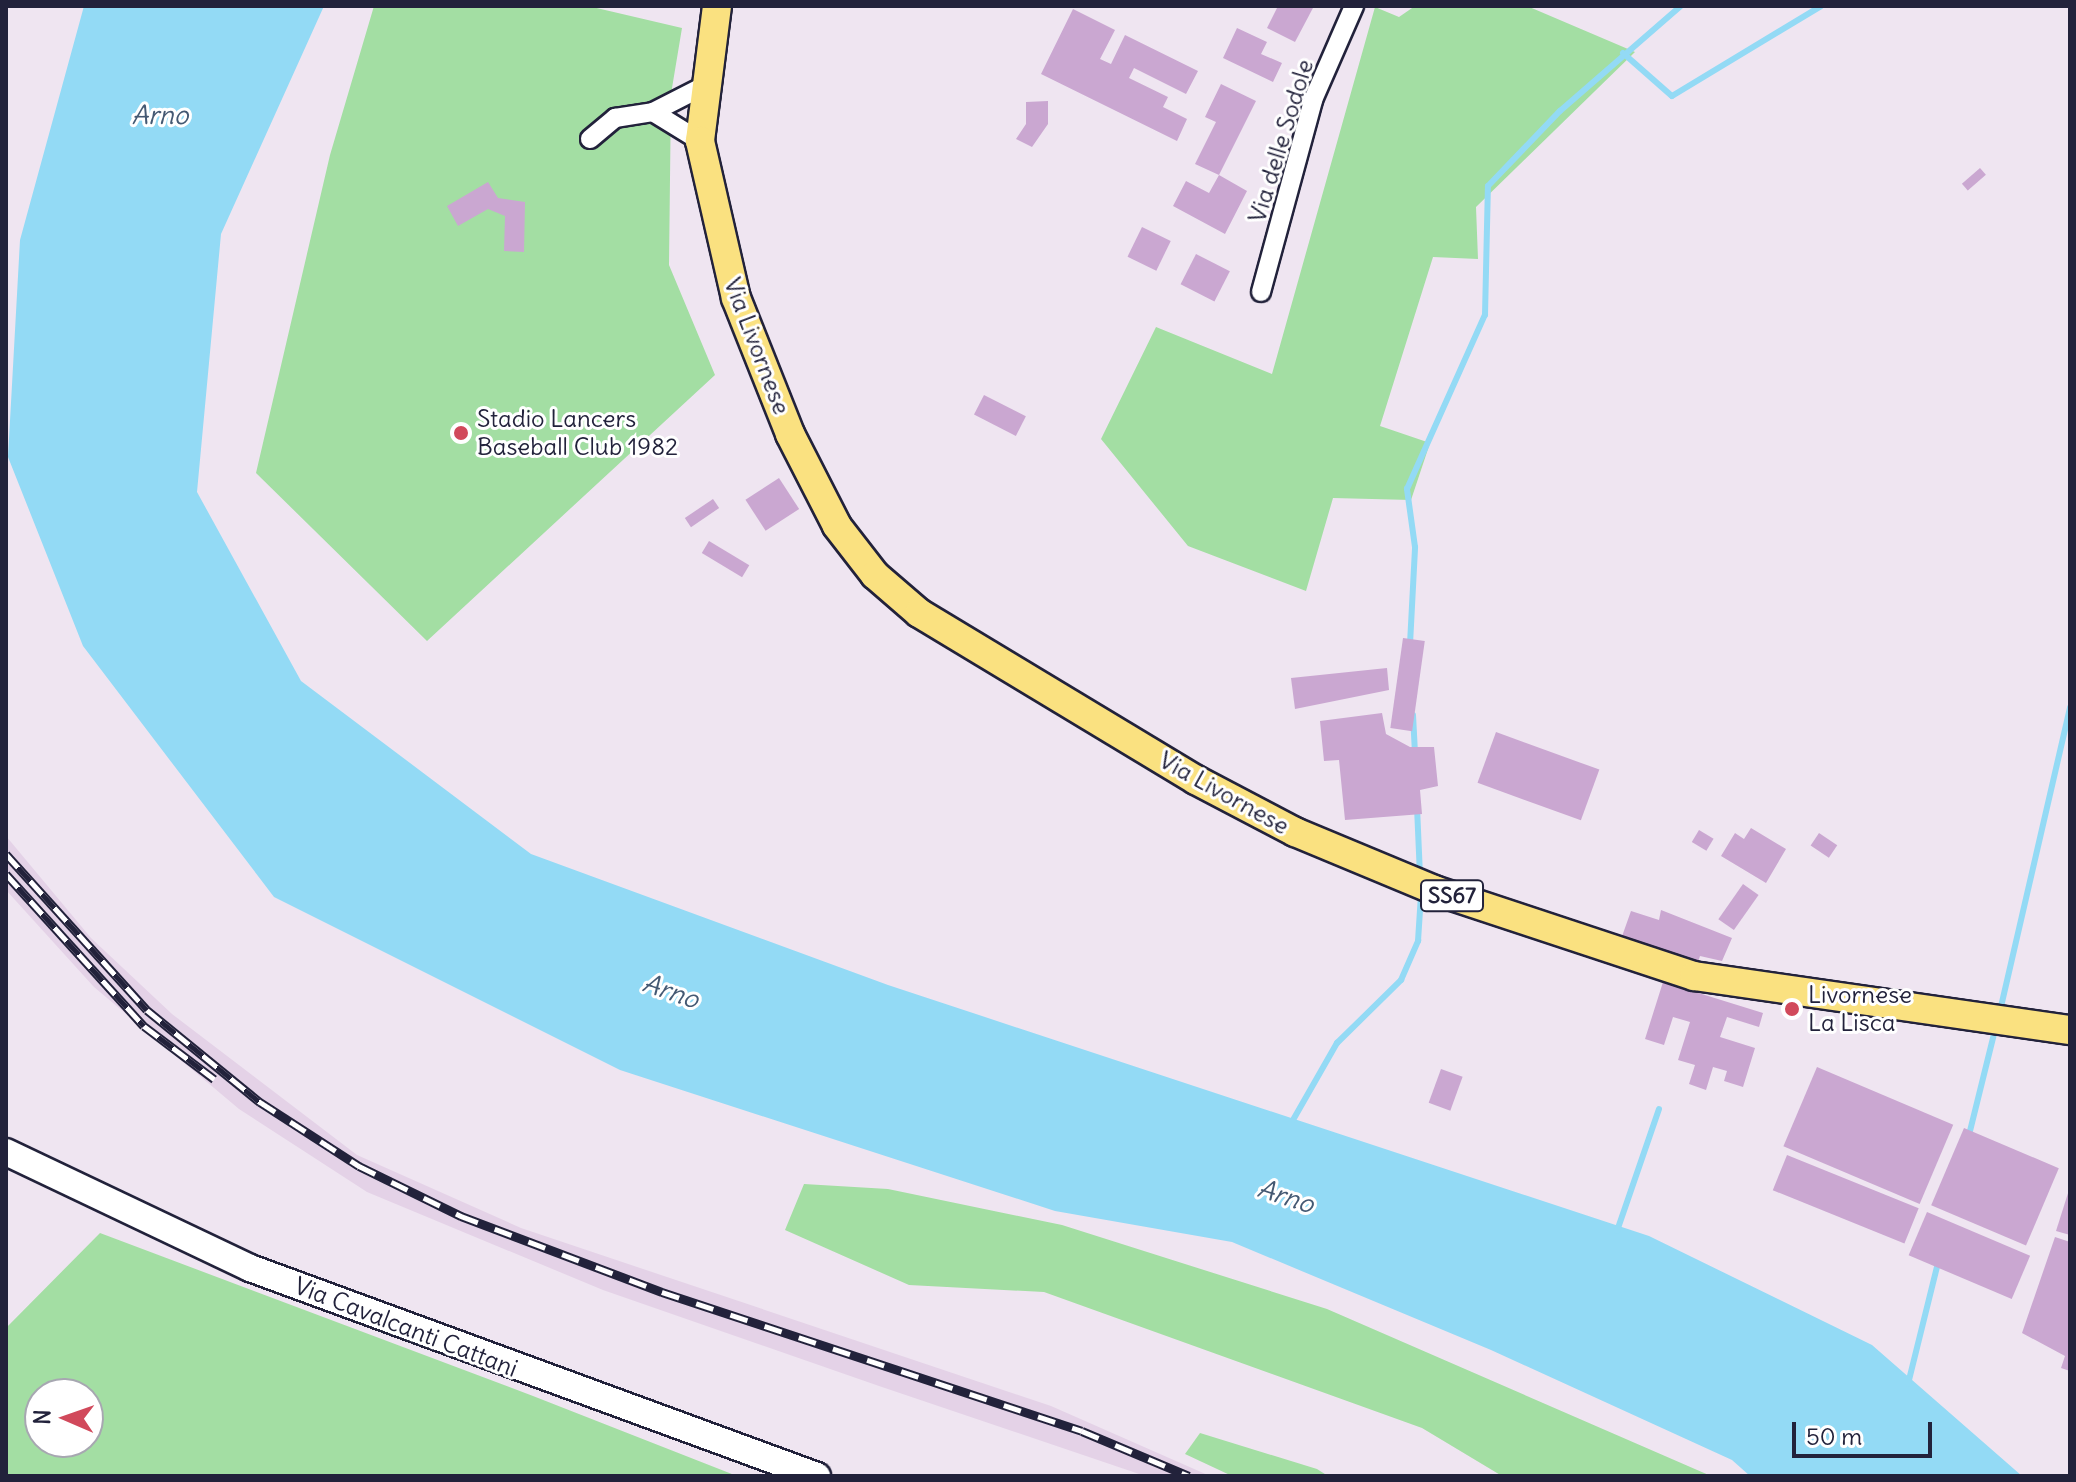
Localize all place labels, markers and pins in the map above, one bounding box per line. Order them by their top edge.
place label: Stadio Lancers Baseball Club 1982 [477,405,678,461]
marker: Stadio Lancers Baseball Club 1982 [452,424,470,442]
place label: Livornese La Lisca [1808,981,1912,1037]
marker: Livornese La Lisca [1783,1000,1801,1018]

